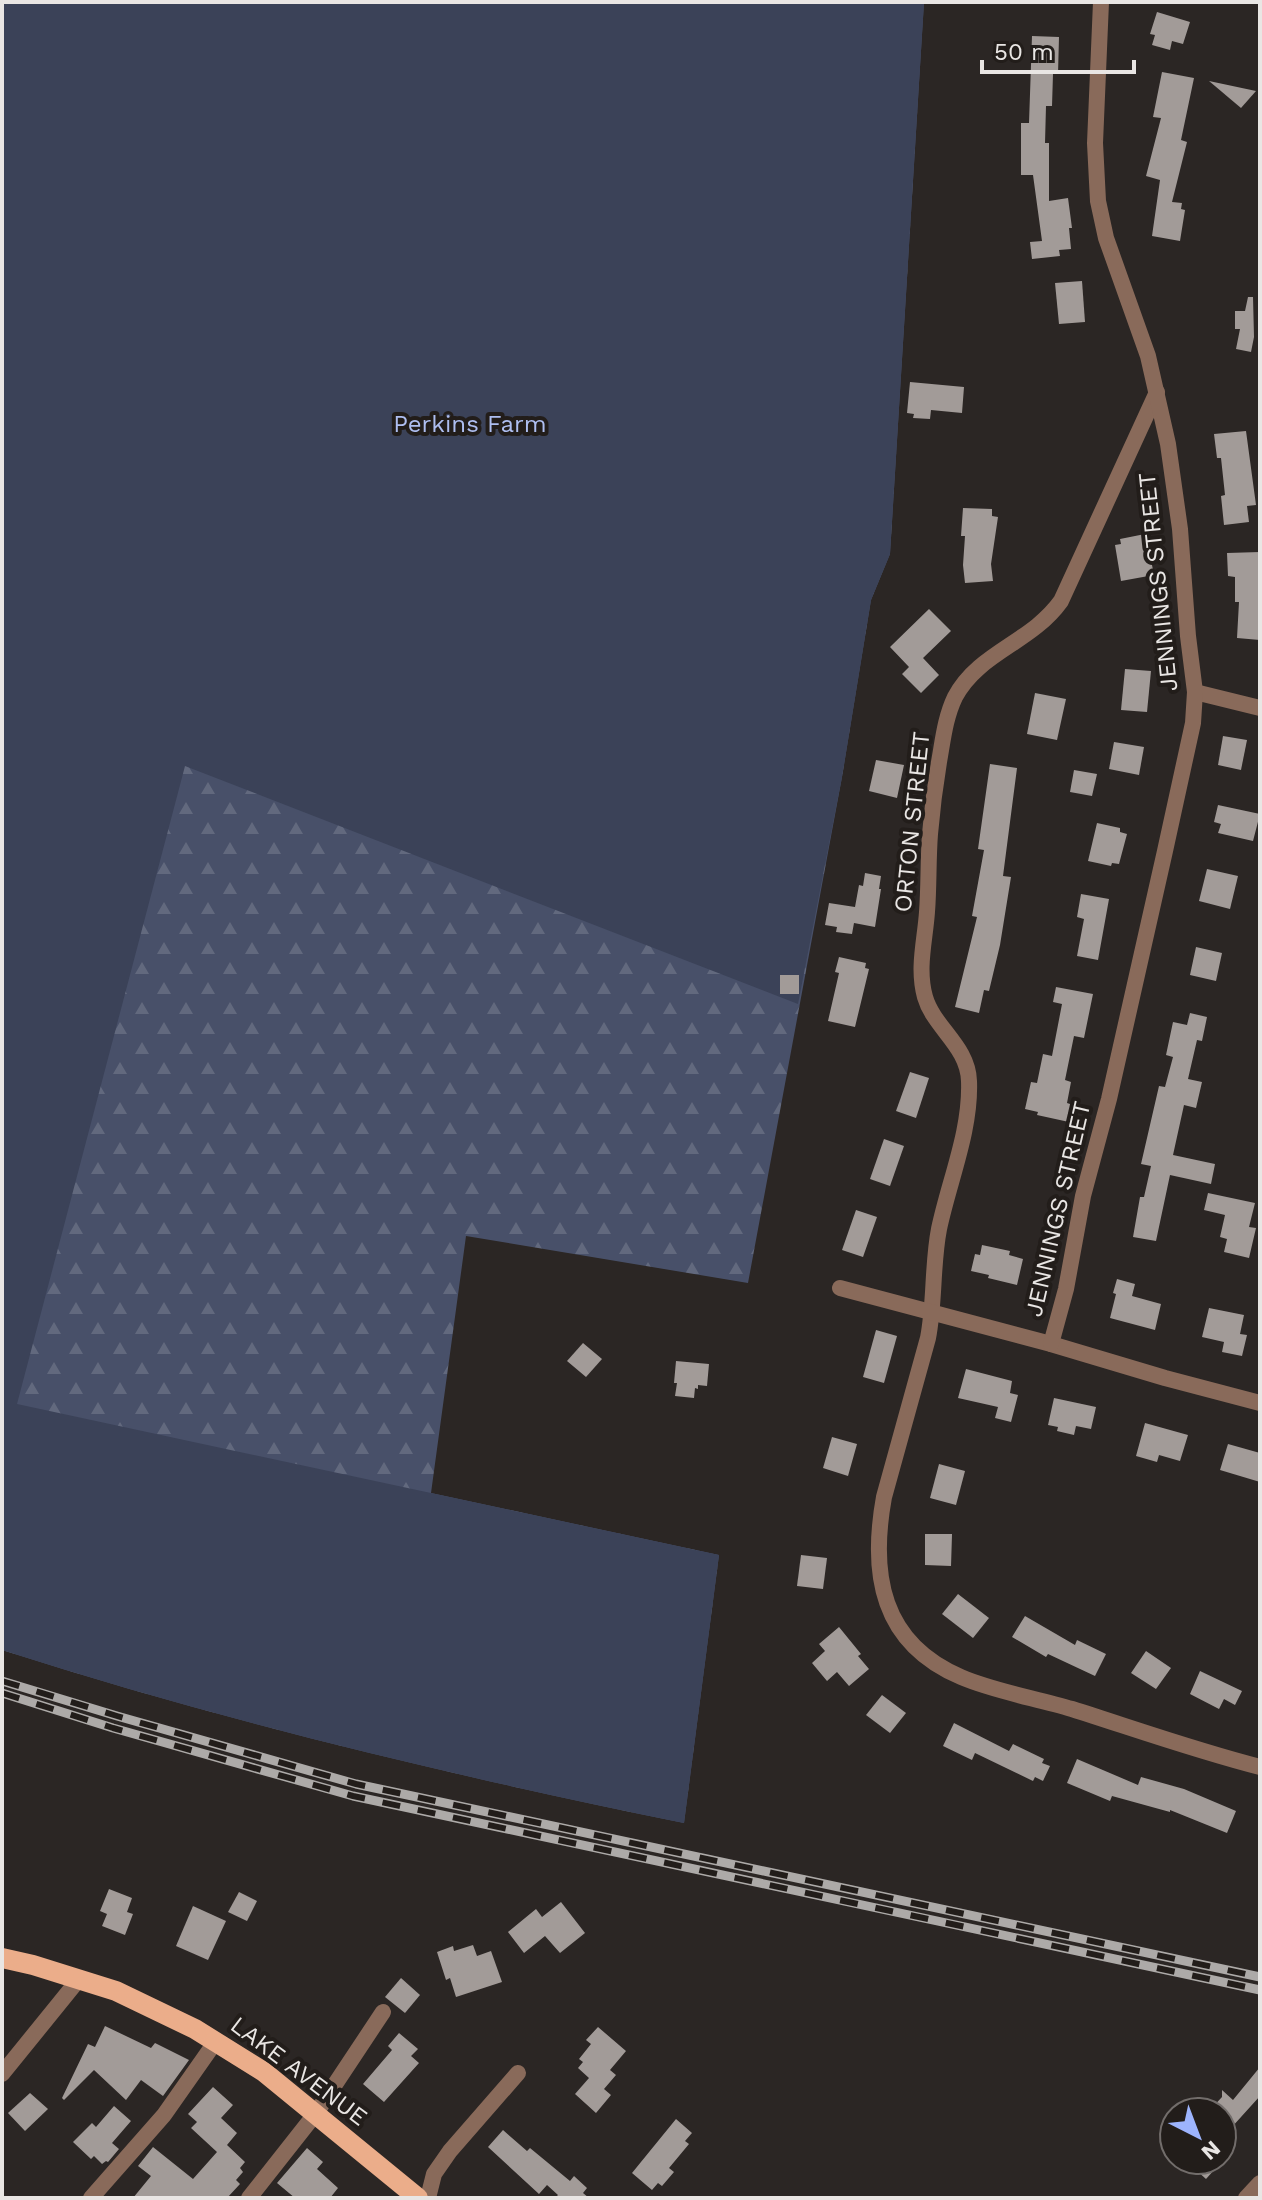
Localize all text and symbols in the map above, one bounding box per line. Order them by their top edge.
scale bar [982,24,1134,74]
text: 50 m [994,38,1054,66]
park label: Perkins Farm [393,410,547,438]
street label: JENNINGS STREET [1133,471,1183,693]
street label: ORTON STREET [889,730,935,914]
street label: JENNINGS STREET [1020,1099,1096,1319]
street label: LAKE AVENUE [225,2011,373,2131]
north arrow [1158,2096,1238,2176]
text: N [1197,2136,1225,2165]

